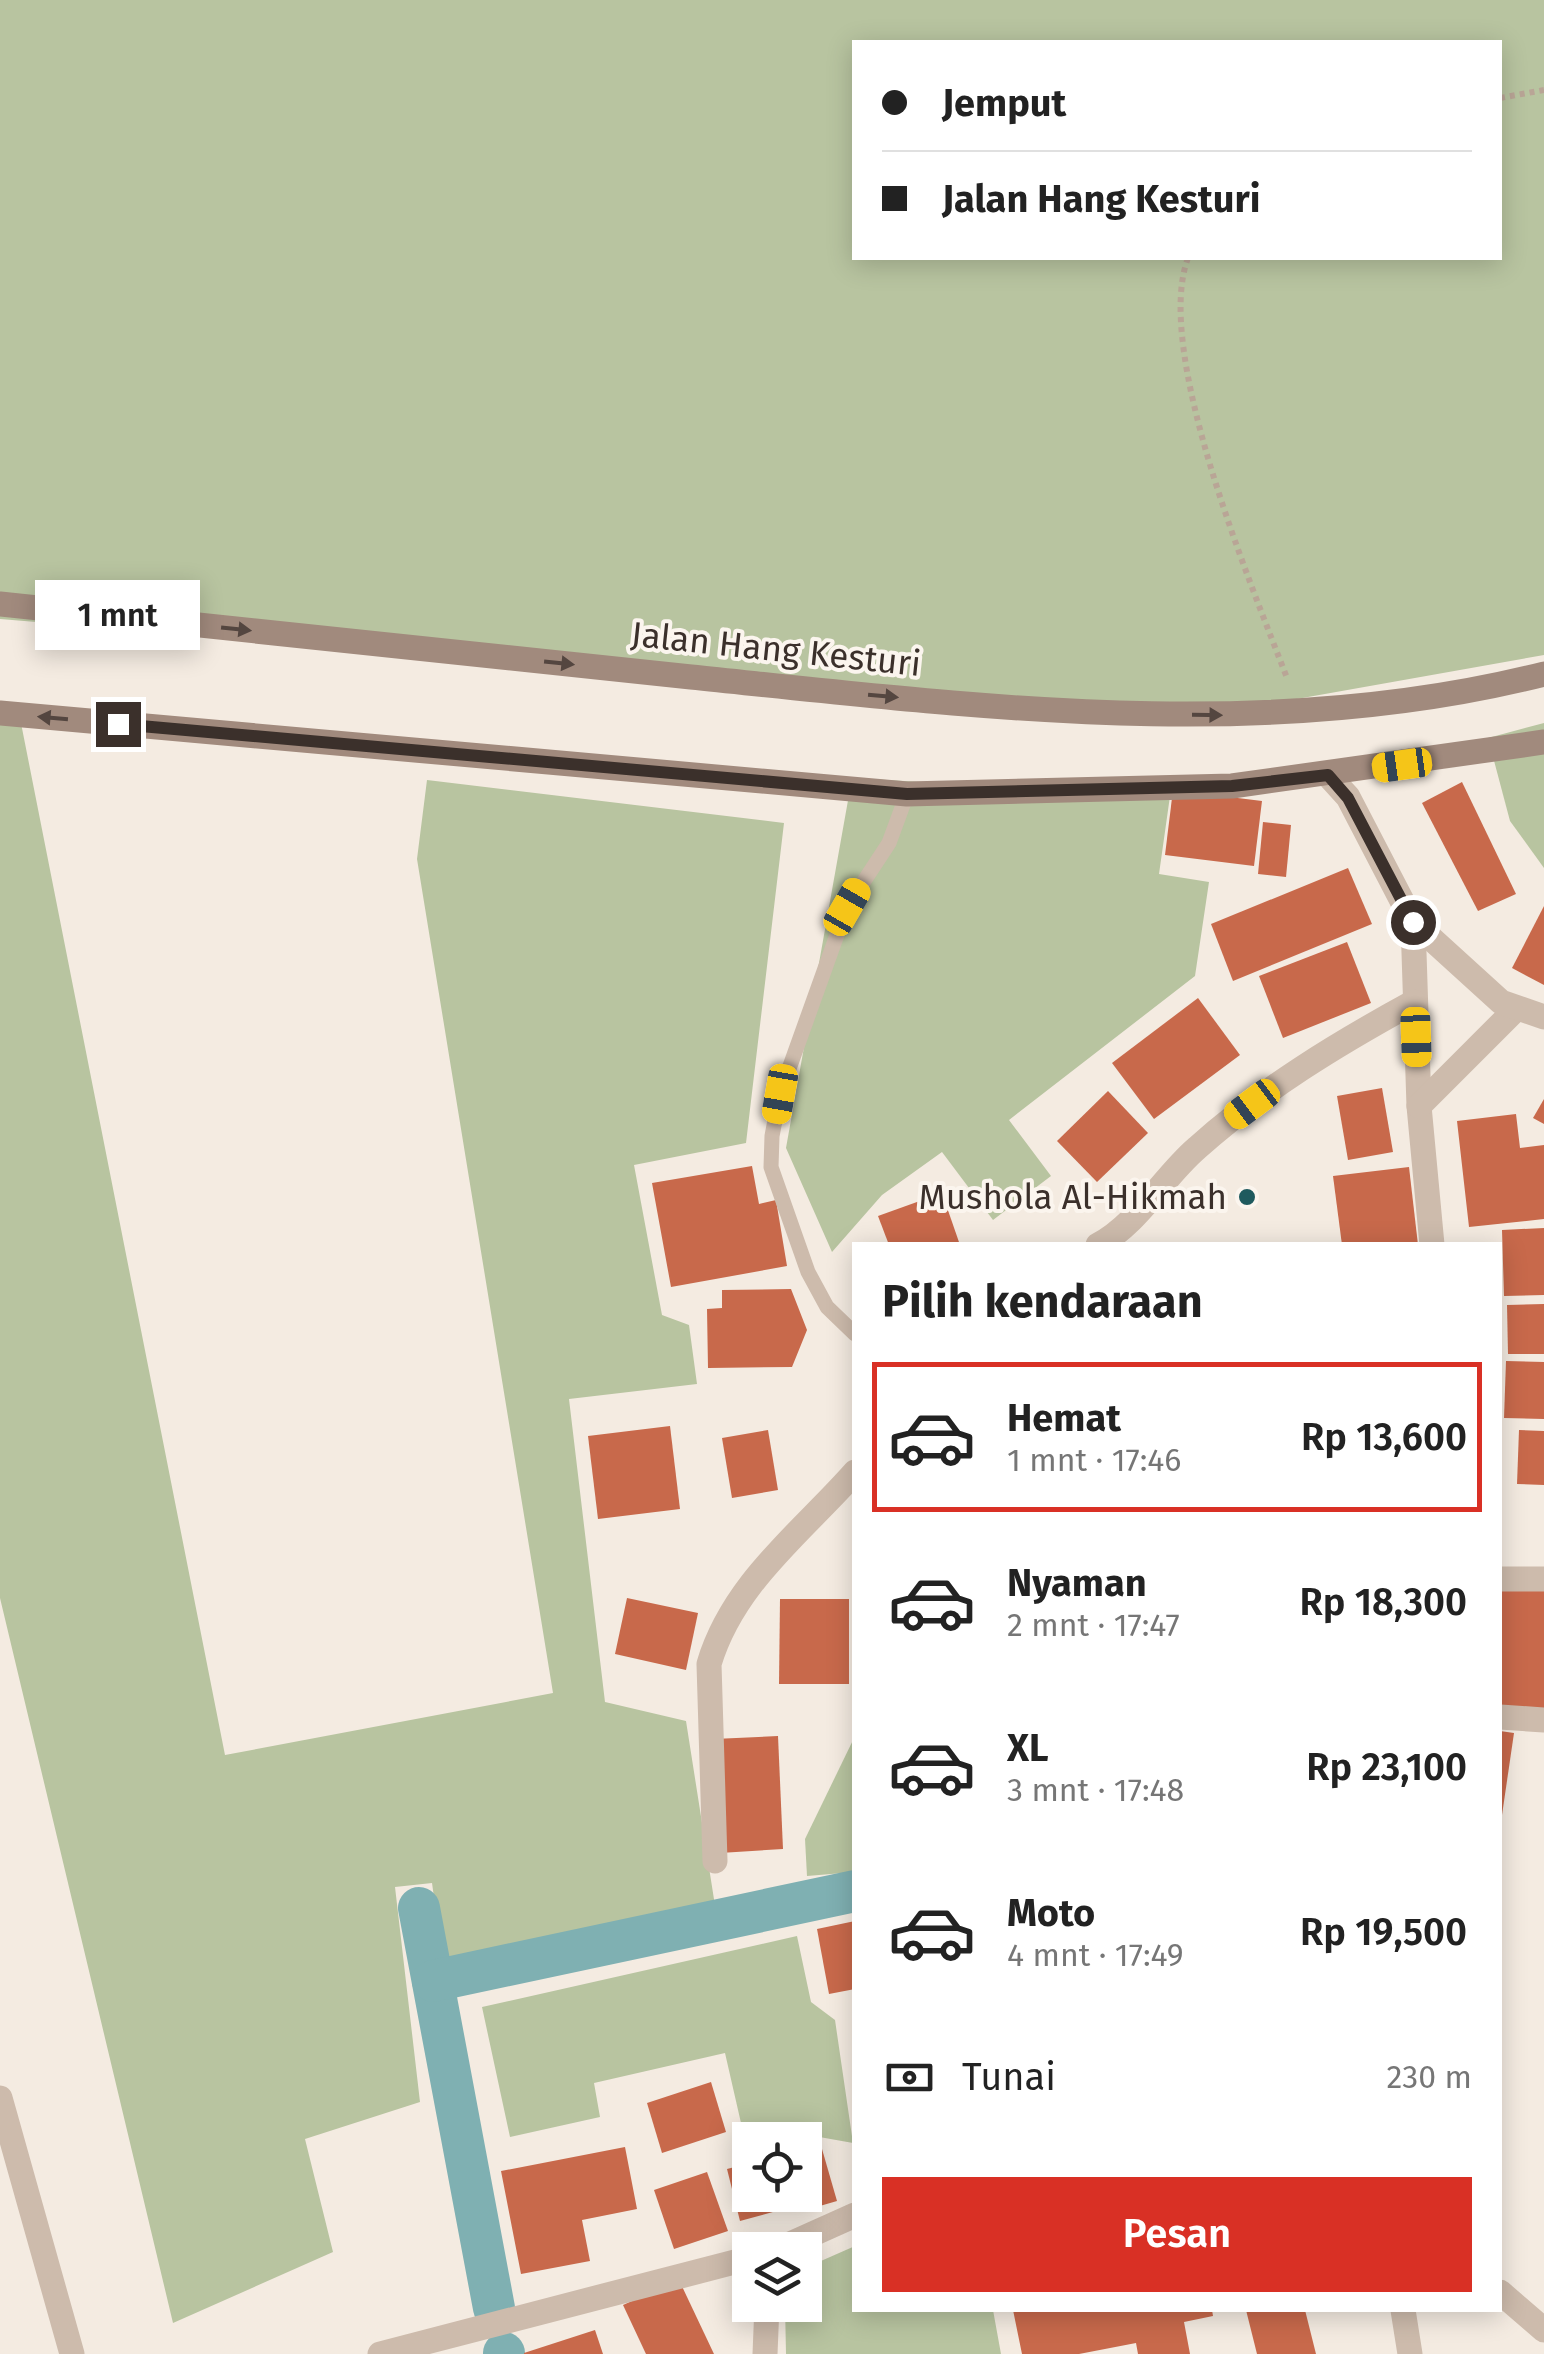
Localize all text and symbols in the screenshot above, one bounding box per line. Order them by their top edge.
text: Jemput [942,80,1066,126]
text: Jalan Hang Kesturi [942,176,1260,222]
callout: 1 mnt [36,579,200,649]
text: 1 mnt [77,596,158,634]
street label: Jalan Hang Kesturi [629,613,923,685]
one-way arrow [221,621,253,637]
one-way arrow [544,655,576,671]
one-way arrow [867,688,899,704]
route end [96,702,141,747]
one-way arrow [1192,707,1224,723]
one-way arrow [37,709,69,725]
car [1370,746,1434,784]
car [819,874,875,940]
route start [1391,900,1436,945]
car [1400,1006,1432,1068]
car [760,1062,800,1126]
car [1219,1074,1285,1134]
place label: Mushola Al-Hikmah [919,1176,1227,1218]
marker: Mushola Al-Hikmah [1236,1186,1258,1208]
text: Pilih kendaraan [882,1275,1203,1329]
icon: car [887,1392,977,1482]
text: Hemat [1007,1395,1121,1441]
text: Rp 13,600 [1301,1414,1467,1460]
text: 1 mnt · 17:46 [1007,1441,1181,1479]
icon: car [887,1557,977,1647]
text: Nyaman [1007,1560,1147,1606]
text: Rp 18,300 [1299,1579,1467,1625]
text: 2 mnt · 17:47 [1007,1606,1180,1644]
icon: car [887,1722,977,1812]
text: XL [1007,1725,1049,1771]
text: Rp 23,100 [1306,1744,1467,1790]
text: 3 mnt · 17:48 [1007,1771,1184,1809]
icon: car [887,1887,977,1977]
text: Moto [1007,1890,1095,1936]
text: Rp 19,500 [1300,1909,1467,1955]
text: 4 mnt · 17:49 [1007,1936,1184,1974]
icon: cash [882,2050,937,2105]
text: Tunai [962,2054,1056,2100]
text: 230 m [1387,2058,1472,2096]
map controls [732,2122,822,2322]
button: locate [732,2122,822,2212]
button: Pesan [882,2177,1472,2292]
button: layers [732,2232,822,2322]

